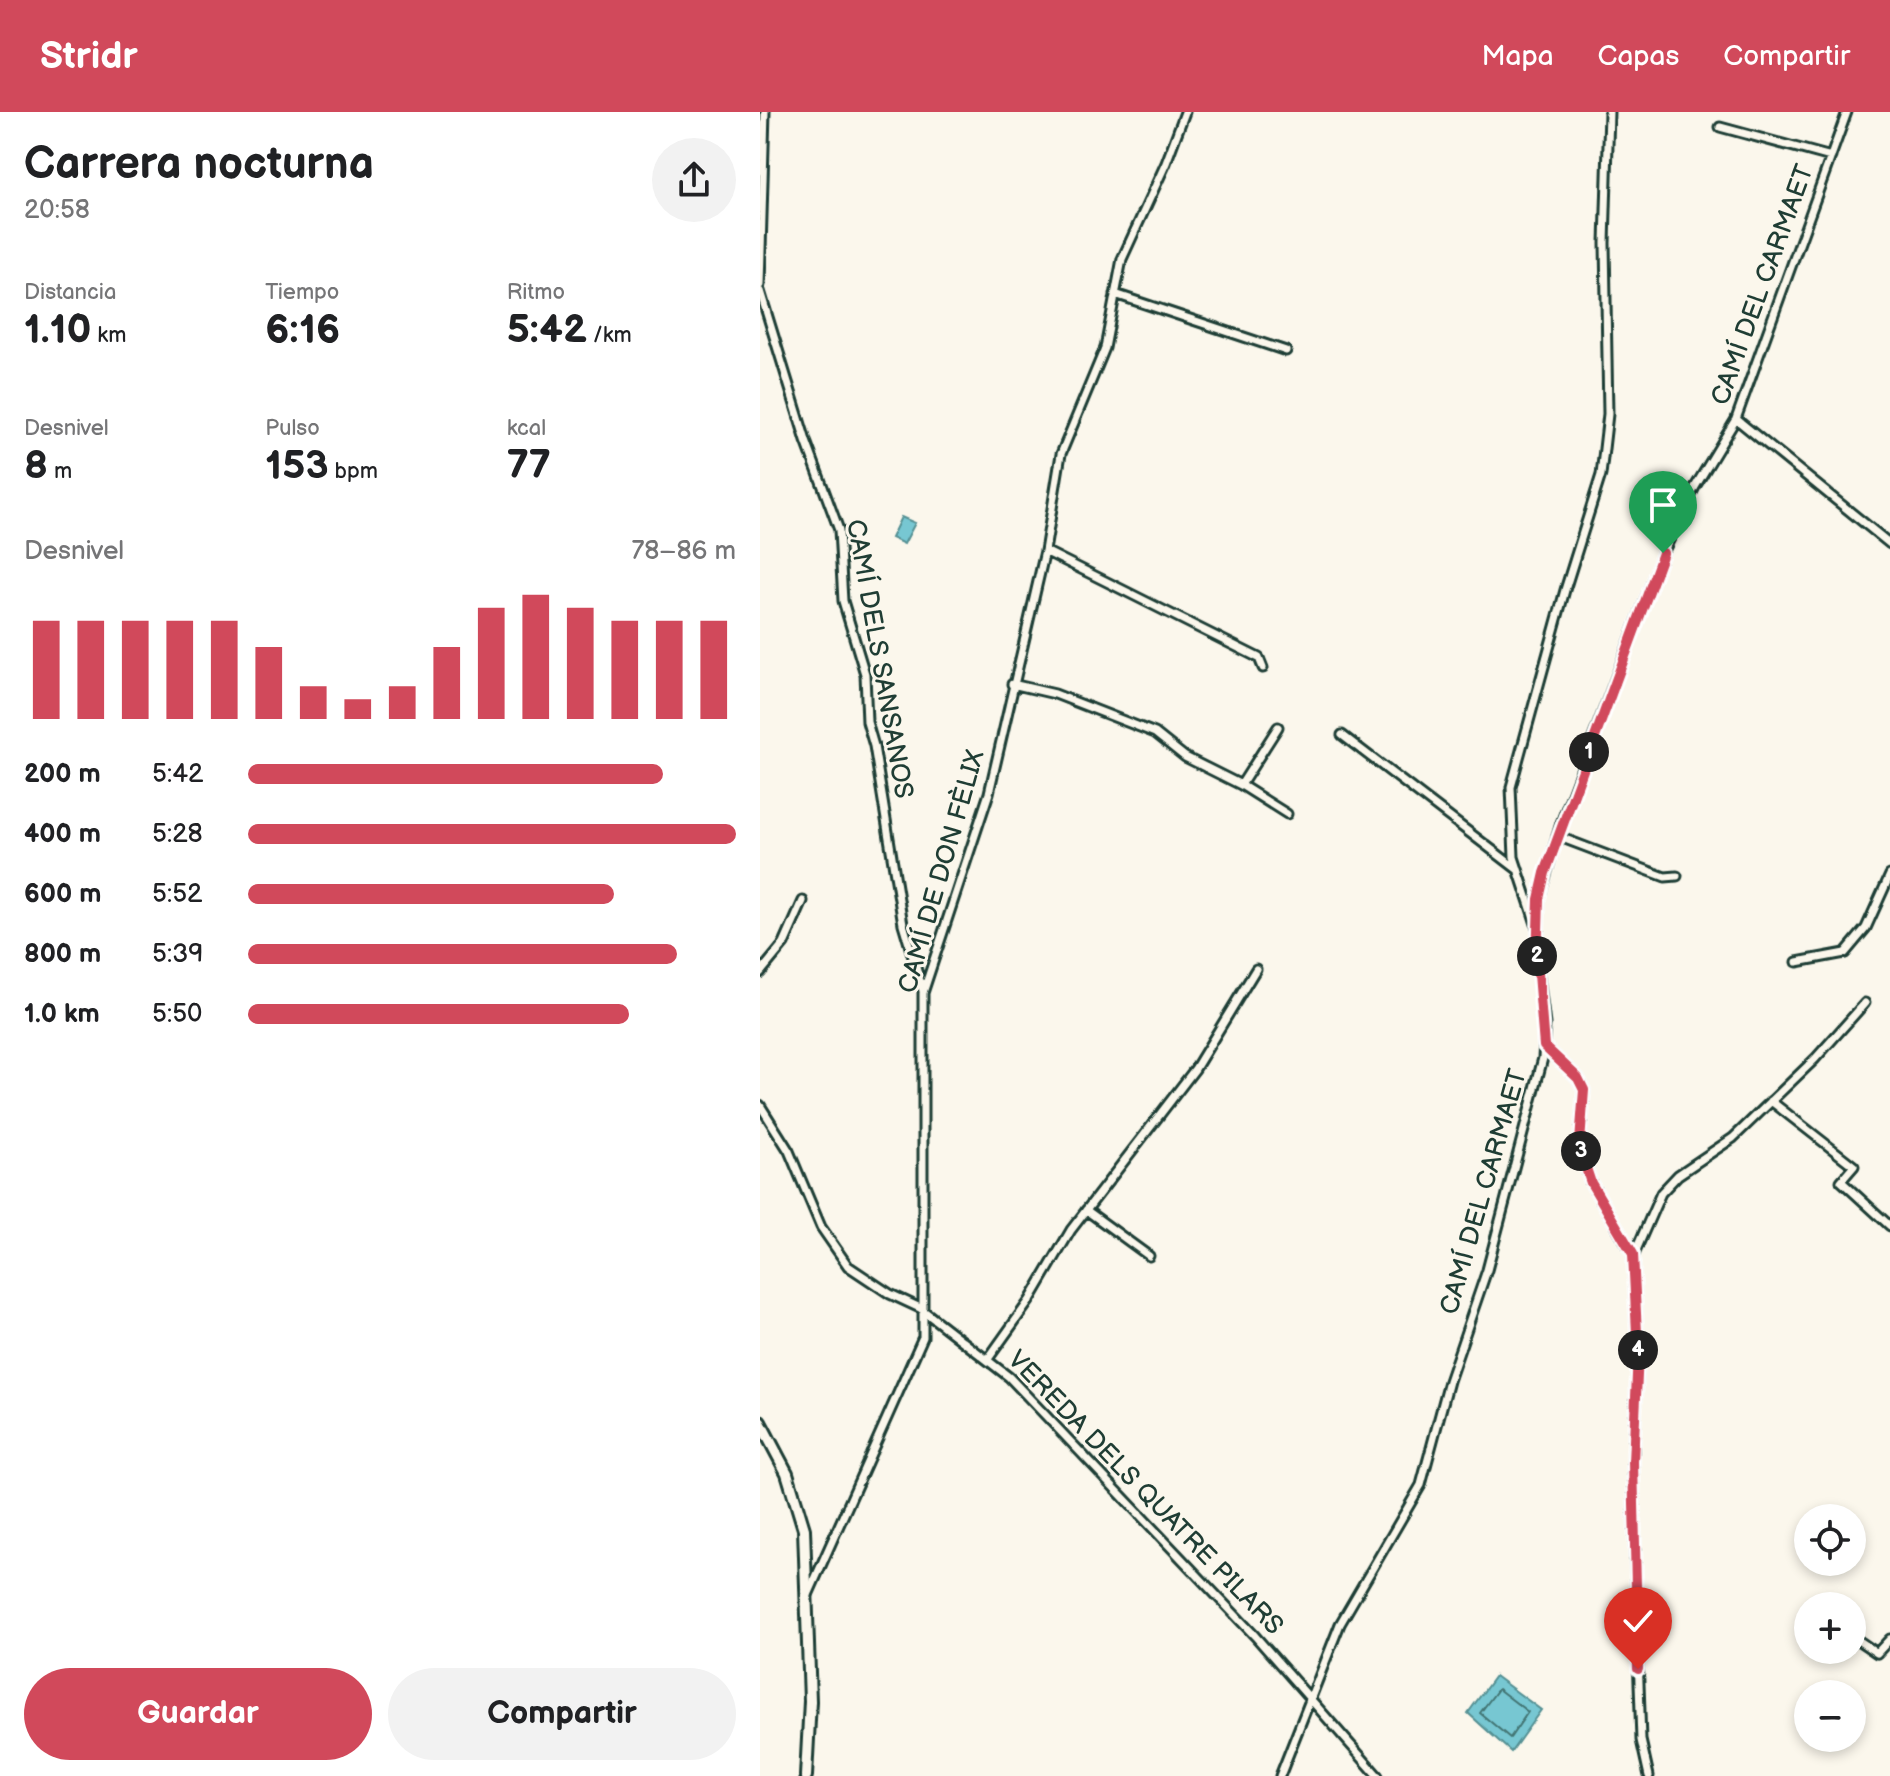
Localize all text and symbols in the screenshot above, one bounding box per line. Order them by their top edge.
text: Stridr [40,34,138,79]
text: Mapa [1481,40,1554,73]
text: Capas [1598,40,1679,73]
text: Compartir [1723,40,1850,73]
text: Carrera nocturna [24,138,374,191]
button: share [652,138,736,222]
street label: CAMÍ DEL CARMAET [1703,159,1821,410]
text: 20:58 [24,195,90,226]
text: Distancia [24,279,116,306]
text: Tiempo [265,279,339,306]
text: Ritmo [507,279,565,306]
text: 1.10 [24,306,91,354]
text: 6:16 [265,306,340,354]
text: 5:42 [507,306,587,354]
text: km [91,322,126,349]
text: /km [587,322,632,349]
text: Desnivel [24,415,109,442]
text: Pulso [265,415,320,442]
text: kcal [507,415,546,442]
text: 8 [24,442,48,490]
text: 153 [265,442,329,490]
text: 77 [507,442,551,490]
text: m [48,458,72,485]
text: bpm [329,458,378,485]
pin [1629,471,1697,553]
icon: arrive [1641,483,1685,527]
street label: CAMÍ DELS SANSANOS [839,517,921,801]
text: Desnivel [24,536,124,567]
text: 78–86 m [631,536,736,567]
pin: 1 [1569,732,1609,772]
text: 1 [1584,738,1594,765]
street label: CAMÍ DE DON FÈLIX [891,746,992,997]
text: 200 m [24,759,101,790]
text: 5:42 [152,759,203,790]
text: 400 m [24,819,101,850]
text: 5:28 [152,819,203,850]
text: 600 m [24,879,101,910]
text: 5:52 [152,879,202,910]
pin: 2 [1517,936,1557,976]
text: 800 m [24,939,101,970]
text: 5:39 [152,939,203,970]
text: 2 [1530,942,1544,969]
text: 1.0 km [24,999,100,1030]
text: 5:50 [152,999,202,1030]
street label: CAMÍ DEL CARMAET [1432,1065,1534,1318]
pin: 3 [1561,1131,1601,1171]
text: 3 [1575,1137,1587,1164]
pin: 4 [1618,1330,1658,1370]
text: 4 [1632,1336,1644,1363]
street label: VEREDA DELS QUATRE PILARS [1001,1344,1289,1642]
map controls [1794,1504,1866,1752]
button: locate [1794,1504,1866,1576]
pin [1604,1587,1672,1669]
button: + [1794,1592,1866,1664]
icon: check [1616,1599,1660,1643]
button: Guardar [24,1668,372,1760]
button: Compartir [388,1668,736,1760]
button: − [1794,1680,1866,1752]

